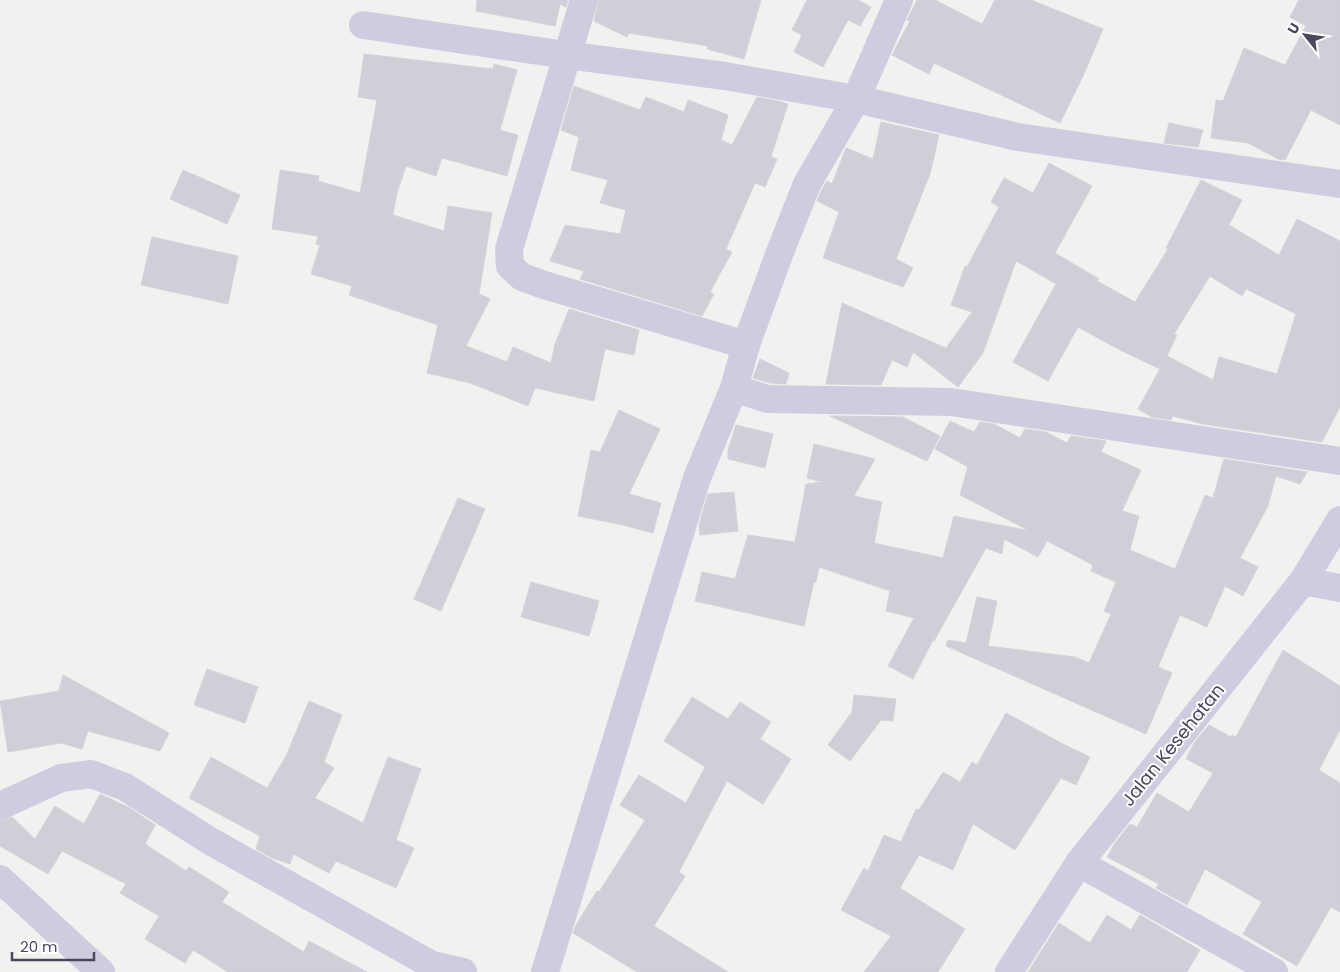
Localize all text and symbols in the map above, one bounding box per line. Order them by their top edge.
north arrow [1280,10,1330,60]
text: U [1283,19,1305,38]
street label: Jalan Kesehatan [1115,678,1230,811]
scale bar [12,930,95,962]
text: 20 m [20,936,58,957]

